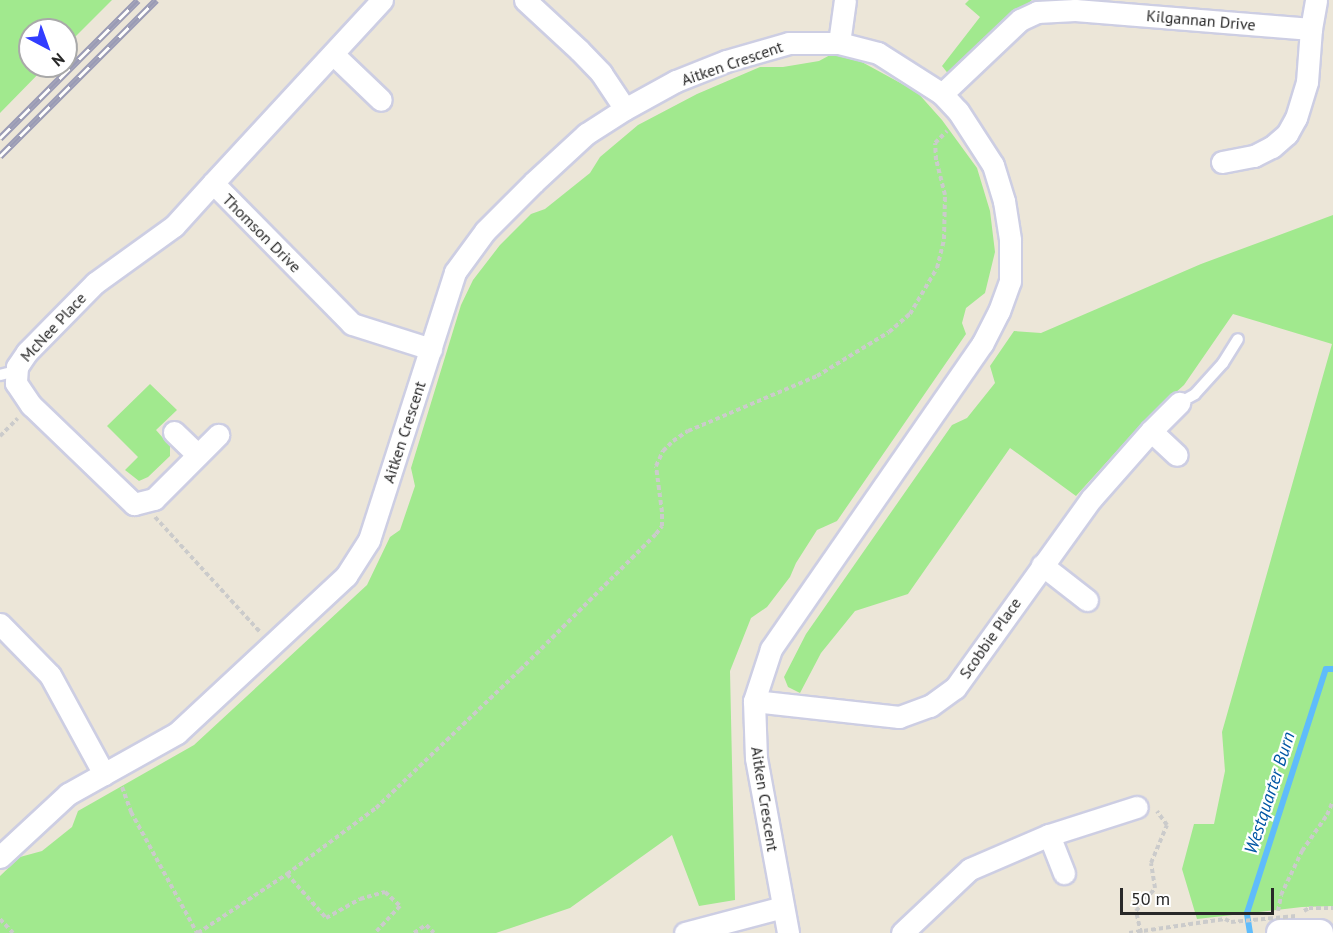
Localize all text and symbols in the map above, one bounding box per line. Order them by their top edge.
street label: Kilgannan Drive [1146,6,1256,34]
north arrow [18,18,78,78]
street label: Aitken Crescent [679,37,785,89]
text: N [48,49,69,71]
street label: Thomson Drive [219,190,305,276]
street label: McNee Place [16,288,90,366]
street label: Aitken Crescent [378,379,430,485]
street label: Scobbie Place [955,594,1025,682]
water label: Westquarter Burn [1240,729,1300,857]
street label: Aitken Crescent [747,745,783,853]
scale bar [1123,876,1278,914]
text: 50 m [1131,887,1170,910]

